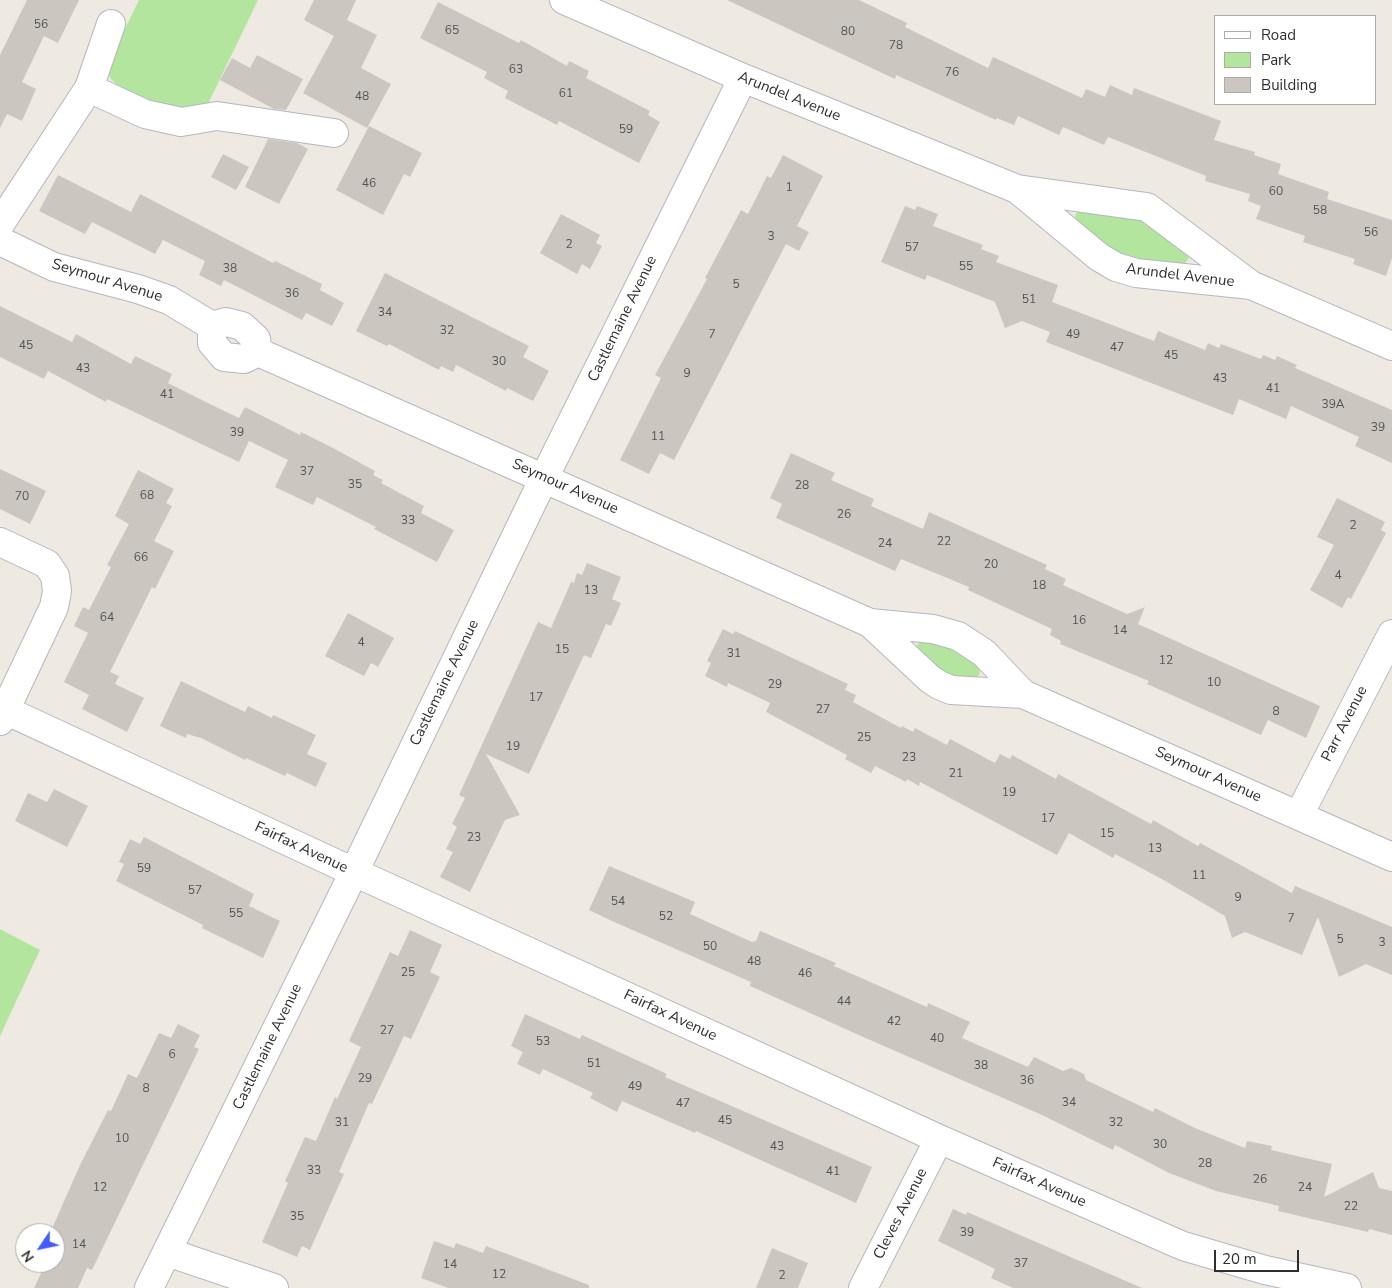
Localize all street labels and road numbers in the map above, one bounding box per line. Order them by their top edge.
street label: Arundel Avenue [735,68,843,126]
street label: Castlemaine Avenue [585,253,661,385]
street label: Seymour Avenue [50,256,164,306]
street label: Arundel Avenue [1125,260,1235,292]
street label: Seymour Avenue [509,455,621,519]
street label: Castlemaine Avenue [407,617,483,749]
street label: Parr Avenue [1318,683,1372,765]
street label: Seymour Avenue [1152,743,1264,807]
street label: Fairfax Avenue [252,819,350,877]
street label: Castlemaine Avenue [230,981,306,1113]
street label: Fairfax Avenue [621,987,719,1045]
street label: Fairfax Avenue [989,1154,1089,1212]
street label: Cleves Avenue [870,1165,932,1263]

